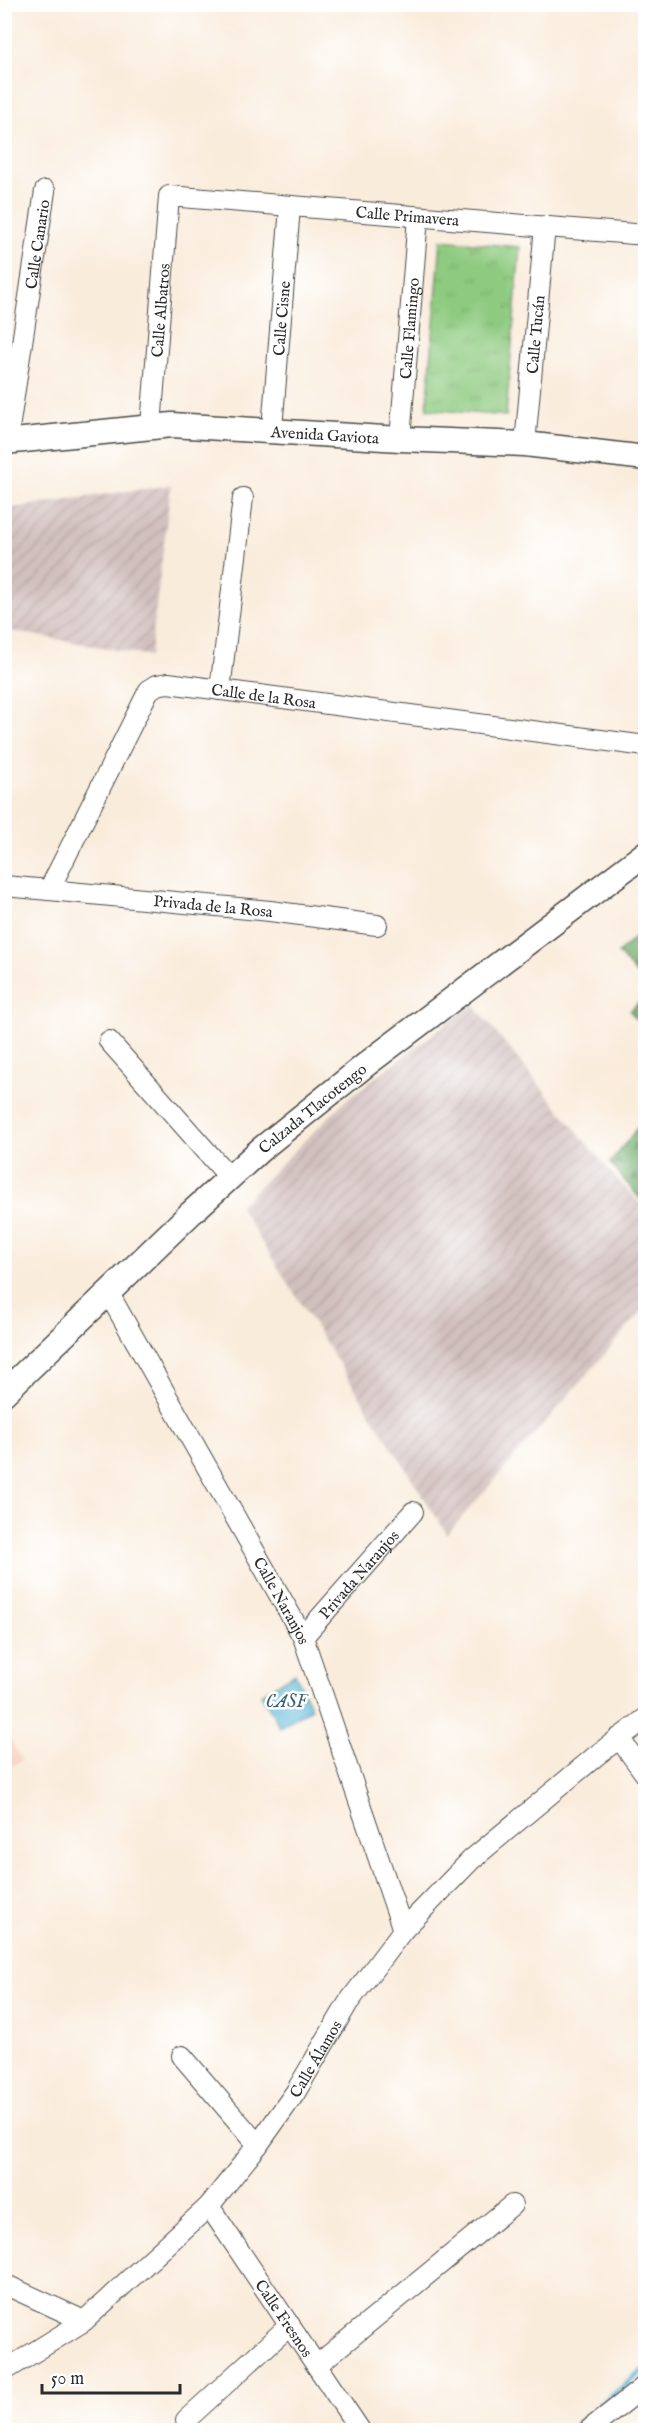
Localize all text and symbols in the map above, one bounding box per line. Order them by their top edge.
street label: Calle Canario [22,198,56,291]
street label: Calle Primavera [355,203,460,232]
street label: Calle Albatros [148,262,176,358]
street label: Calle Flamingo [397,277,425,380]
street label: Calle Cisne [270,280,296,357]
street label: Calle Tucán [523,294,551,375]
street label: Avenida Gaviota [269,423,380,450]
street label: Calle de la Rosa [210,681,317,714]
street label: Privada de la Rosa [153,892,274,923]
street label: Calzada Tlacotengo [255,1060,372,1159]
street label: Privada Naranjos [316,1526,405,1624]
street label: Calle Naranjos [248,1554,313,1648]
water label: CASF [265,1691,309,1714]
street label: Calle Álamos [286,2017,348,2102]
street label: Calle Fresnos [249,2276,316,2362]
scale bar [42,2357,180,2395]
text: 50 m [51,2368,84,2391]

